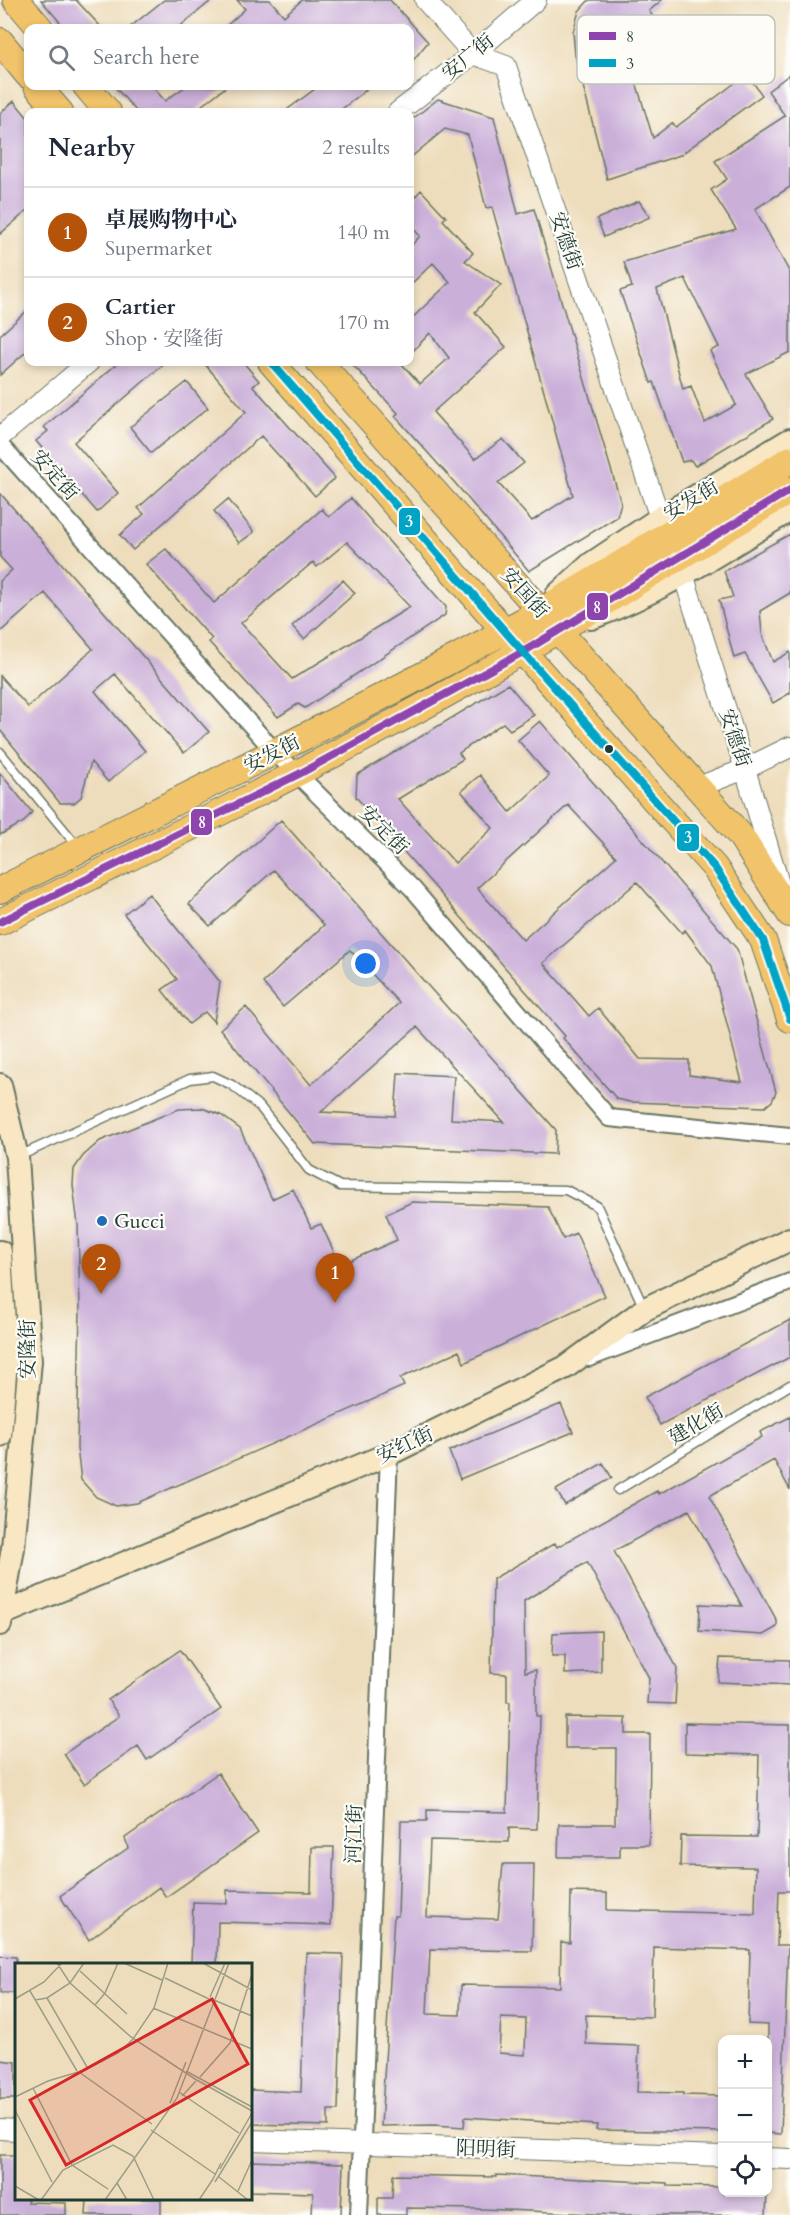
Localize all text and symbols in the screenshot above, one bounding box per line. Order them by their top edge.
legend [577,15,775,84]
search box [24,24,414,90]
text: 8 [626,26,634,48]
street label: 安广街 [436,28,500,86]
icon: search [45,41,78,74]
text: Search here [93,42,200,72]
text: 3 [626,53,634,75]
text: Nearby [48,130,136,165]
text: 2 results [322,134,390,161]
text: 卓展购物中心 [105,205,237,235]
street label: 安德街 [543,208,589,274]
text: 1 [62,219,73,246]
text: 140 m [337,219,390,246]
text: Supermarket [105,235,212,262]
text: Cartier [105,292,175,322]
text: 2 [62,309,73,336]
text: 170 m [337,309,390,336]
text: Shop · 安隆街 [105,325,223,352]
street label: 安定街 [25,444,85,506]
street label: 安发街 [658,473,724,527]
line badge: 3 [398,507,421,536]
text: 3 [405,511,413,533]
street label: 安国街 [495,562,555,624]
line badge: 8 [586,592,609,621]
text: 8 [593,597,601,619]
street label: 安德街 [713,705,757,771]
street label: 安发街 [239,728,305,780]
unlabelled marker [603,743,615,755]
street label: 安定街 [353,799,415,861]
line badge: 8 [190,808,213,836]
text: 8 [198,812,206,834]
line badge: 3 [676,823,700,852]
text: 3 [684,827,692,849]
your location [351,949,380,978]
place label: Gucci [114,1208,165,1235]
marker: Gucci [95,1214,109,1228]
pin: 2 [82,1244,120,1294]
pin: 1 [316,1254,354,1303]
street label: 安隆街 [14,1319,41,1379]
street label: 建化街 [663,1397,729,1451]
street label: 安红街 [372,1420,438,1470]
street label: 河江街 [339,1804,369,1864]
inset map [15,1963,252,2200]
map controls [718,2035,772,2197]
button: + [718,2035,772,2089]
button: − [718,2089,772,2143]
street label: 阳明街 [456,2134,516,2164]
button: locate [718,2143,772,2197]

